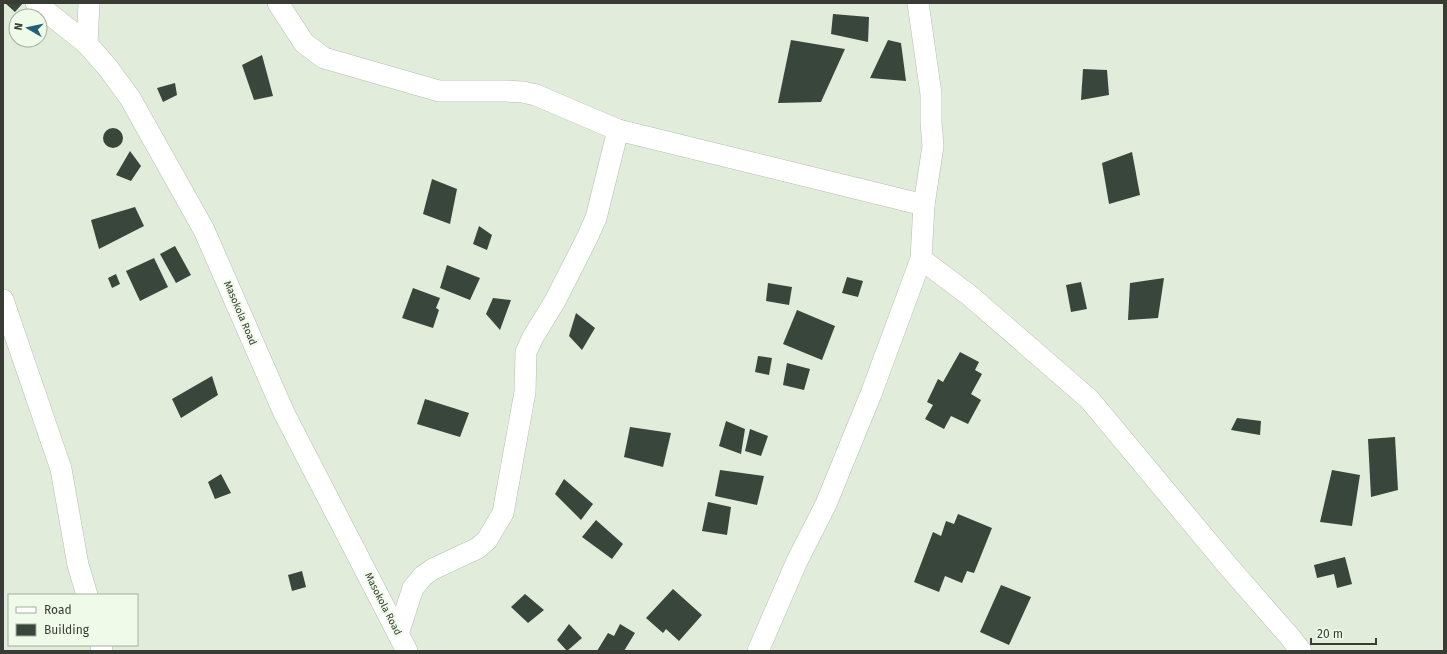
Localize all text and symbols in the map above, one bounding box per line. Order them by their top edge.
north arrow [8,8,48,48]
text: N [12,22,26,31]
street label: Masokola Road [221,279,259,347]
street label: Masokola Road [362,571,404,637]
legend [8,594,138,646]
text: Road [44,603,72,617]
scale bar [1311,620,1376,646]
text: Building [44,623,90,637]
text: 20 m [1317,627,1343,641]

